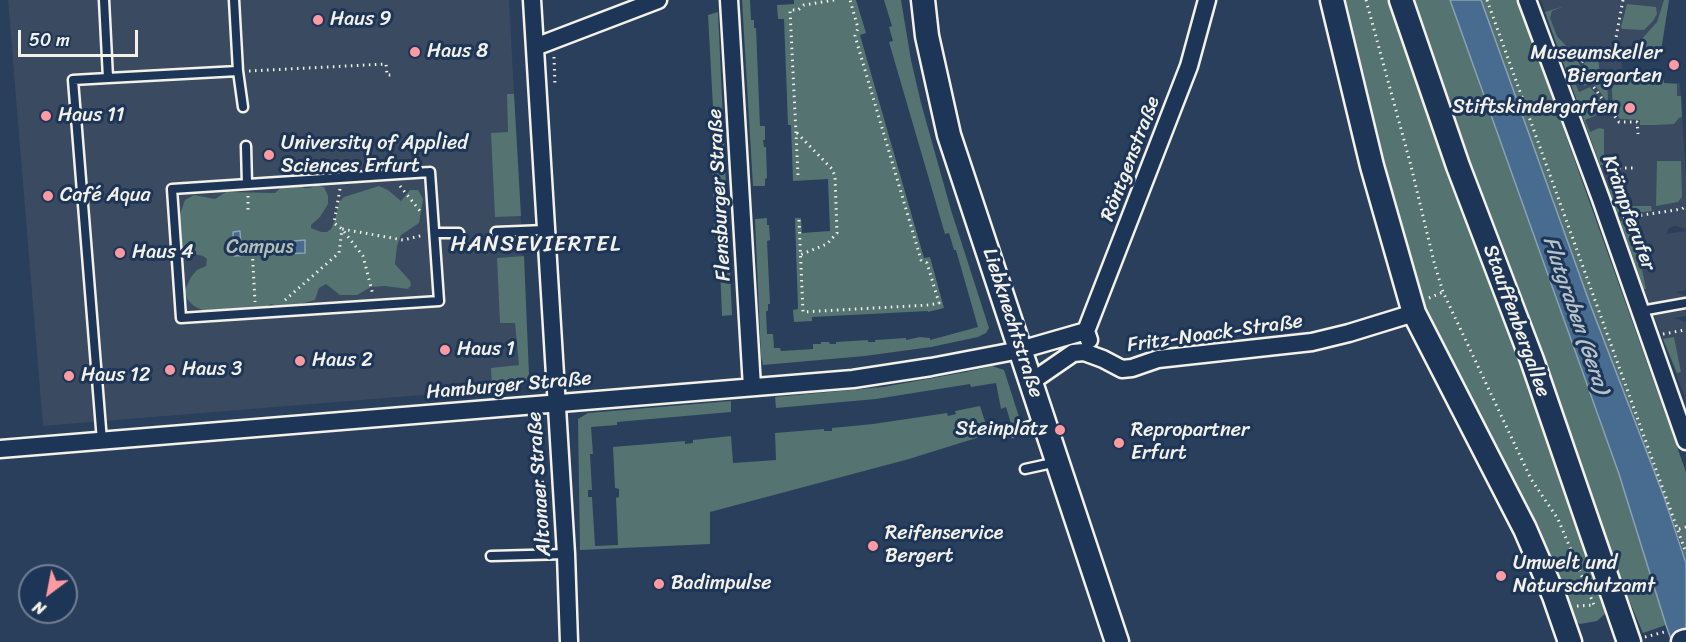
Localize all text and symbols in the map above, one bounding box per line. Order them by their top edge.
place label: Haus 9 [330,8,392,32]
marker: Haus 9 [311,13,325,27]
scale bar [21,18,141,56]
text: 50 m [29,24,70,56]
place label: Haus 8 [427,40,488,64]
place label: Museumskeller Biergarten [1530,42,1662,89]
marker: Haus 8 [408,45,422,59]
marker: Museumskeller Biergarten [1667,58,1681,72]
street label: Röntgenstraße [1096,93,1166,225]
place label: Stiftskindergarten [1452,96,1618,120]
marker: Stiftskindergarten [1623,101,1637,115]
place label: Haus 11 [58,104,124,128]
street label: Flensburger Straße [704,108,736,282]
marker: Haus 11 [39,109,53,123]
place label: University of Applied Sciences Erfurt [281,132,468,179]
marker: University of Applied Sciences Erfurt [262,148,276,162]
street label: Krämpferufer [1596,152,1660,274]
place label: Café Aqua [60,184,150,208]
marker: Café Aqua [41,189,55,203]
district label: HANSEVIERTEL [453,232,619,258]
water label: Flutgraben (Gera) [1536,233,1614,397]
park label: Campus [226,236,294,260]
place label: Haus 4 [132,241,194,265]
street label: Stauffenbergallee [1477,241,1555,401]
street label: Liebknechtstraße [976,245,1048,401]
marker: Haus 4 [113,246,127,260]
street label: Fritz-Noack-Straße [1126,310,1304,358]
place label: Haus 1 [457,338,515,362]
marker: Haus 1 [438,343,452,357]
place label: Haus 2 [312,349,373,373]
marker: Haus 2 [293,354,307,368]
place label: Haus 3 [182,358,242,382]
marker: Haus 3 [163,363,177,377]
place label: Haus 12 [81,364,150,388]
street label: Hamburger Straße [425,367,593,405]
marker: Haus 12 [62,369,76,383]
street label: Altonaer Straße [523,411,557,557]
place label: Steinplatz [956,418,1048,442]
place label: Repropartner Erfurt [1131,419,1249,466]
marker: Steinplatz [1053,423,1067,437]
marker: Repropartner Erfurt [1112,436,1126,450]
place label: Reifenservice Bergert [885,522,1003,569]
marker: Reifenservice Bergert [866,539,880,553]
place label: Umwelt und Naturschutzamt [1513,552,1655,599]
north arrow [18,564,78,624]
marker: Umwelt und Naturschutzamt [1494,569,1508,583]
place label: Badimpulse [671,572,772,596]
marker: Badimpulse [652,577,666,591]
text: N [27,593,52,623]

